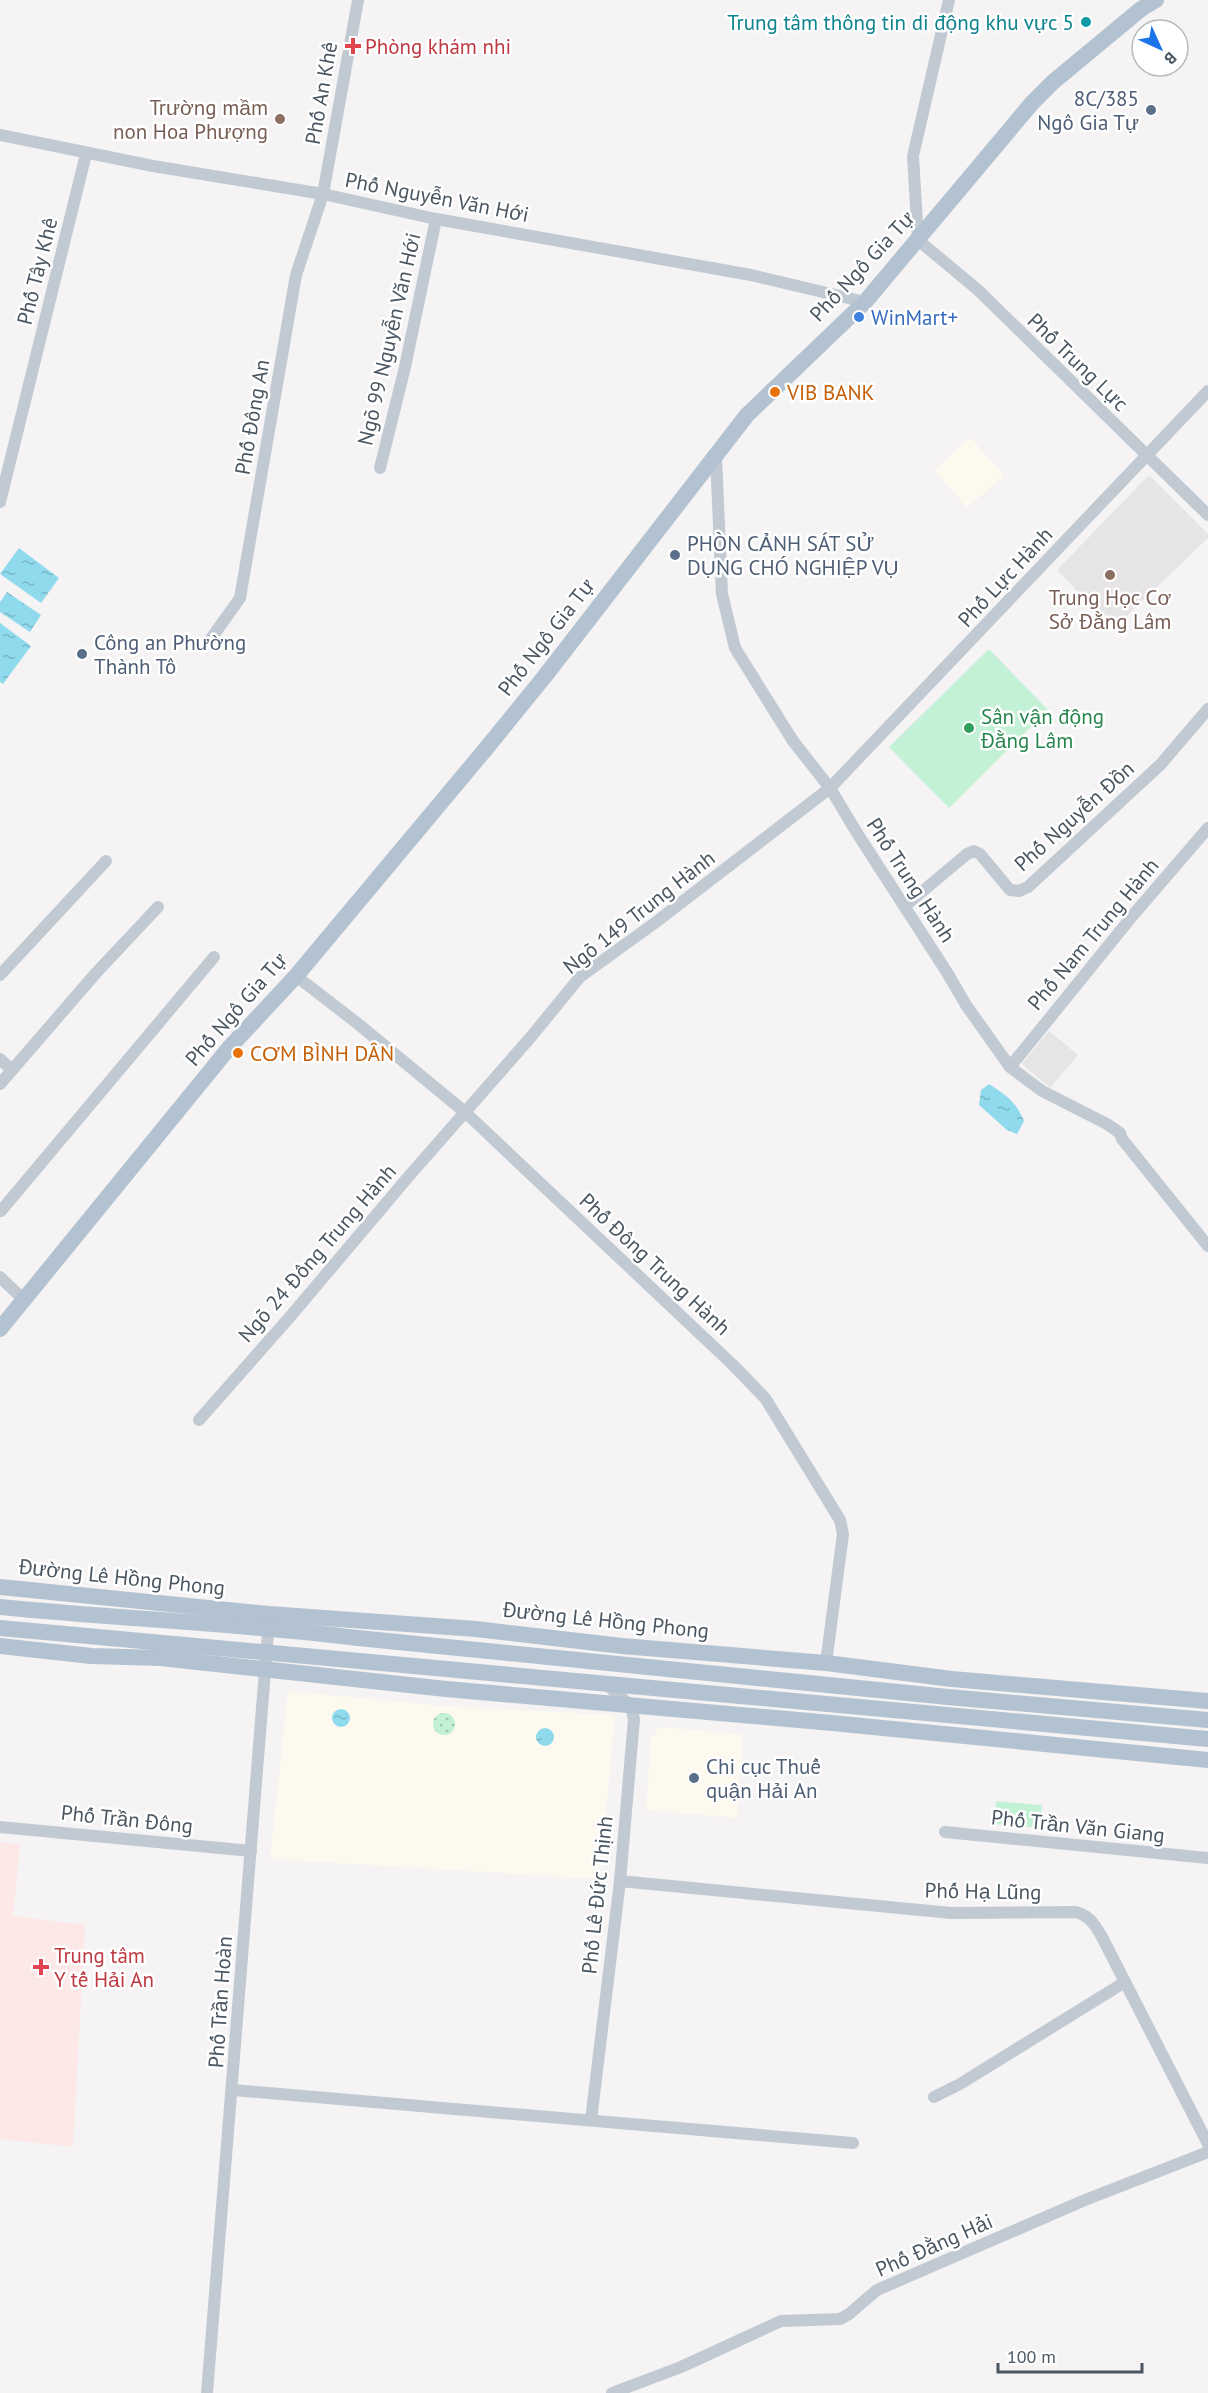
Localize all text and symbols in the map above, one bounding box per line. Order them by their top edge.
place label: Trung tâm thông tin di động khu vực 5 [727,9,1074,36]
marker: Trung tâm thông tin di động khu vực 5 [1079,15,1093,29]
north arrow [1130,18,1190,78]
place label: Phòng khám nhi [365,33,511,60]
marker: Phòng khám nhi [346,39,360,53]
street label: Phố An Khê [299,40,343,146]
text: B [1160,48,1181,69]
place label: 8C/385 Ngô Gia Tự [1037,85,1139,136]
place label: Trường mầm non Hoa Phượng [113,94,268,145]
marker: 8C/385 Ngô Gia Tự [1144,103,1158,117]
marker: Trường mầm non Hoa Phượng [273,112,287,126]
street label: Phố Nguyễn Văn Hới [343,166,531,228]
street label: Phố Ngô Gia Tự [804,205,920,327]
street label: Phố Tây Khê [11,215,63,327]
street label: Ngõ 99 Nguyễn Văn Hới [351,230,427,448]
place label: WinMart+ [871,304,958,331]
street label: Phố Trung Lực [1022,307,1134,417]
marker: WinMart+ [852,310,866,324]
street label: Phố Đông An [229,357,275,477]
place label: VIB BANK [786,379,875,406]
marker: VIB BANK [768,385,782,399]
street label: Phố Lực Hành [952,521,1058,633]
place label: PHÒN CẢNH SÁT SỬ DỤNG CHÓ NGHIỆP VỤ [687,530,899,581]
marker: PHÒN CẢNH SÁT SỬ DỤNG CHÓ NGHIỆP VỤ [668,548,682,562]
marker: Trung Học Cơ Sở Đằng Lâm [1103,568,1117,582]
street label: Phố Ngô Gia Tự [492,573,600,701]
place label: Trung Học Cơ Sở Đằng Lâm [1049,584,1171,635]
place label: Công an Phường Thành Tô [94,629,246,680]
marker: Công an Phường Thành Tô [75,647,89,661]
place label: Sân vận động Đằng Lâm [980,703,1104,754]
marker: Sân vận động Đằng Lâm [962,721,976,735]
street label: Phố Nguyễn Đồn [1008,755,1140,877]
street label: Phố Trung Hành [861,813,961,947]
street label: Ngõ 149 Trung Hành [558,844,720,980]
street label: Phố Nam Trung Hành [1021,852,1165,1016]
street label: Phố Ngô Gia Tự [179,947,293,1071]
place label: CƠM BÌNH DÂN [250,1040,394,1067]
marker: CƠM BÌNH DÂN [231,1046,245,1060]
street label: Ngõ 24 Đông Trung Hành [232,1158,402,1348]
street label: Phố Đông Trung Hành [574,1187,736,1341]
street label: Đường Lê Hồng Phong [16,1553,227,1601]
street label: Đường Lê Hồng Phong [500,1596,711,1644]
place label: Chi cục Thuế quận Hải An [706,1753,821,1804]
marker: Chi cục Thuế quận Hải An [687,1771,701,1785]
street label: Phố Trần Đông [60,1799,194,1839]
street label: Phố Trần Văn Giang [990,1803,1166,1849]
street label: Phố Lê Đức Thịnh [575,1815,619,1975]
street label: Phố Hạ Lũng [924,1876,1042,1906]
street label: Phố Trần Hoàn [202,1935,238,2069]
place label: Trung tâm Y tế Hải An [54,1942,154,1993]
marker: Trung tâm Y tế Hải An [32,1958,50,1976]
street label: Phố Đằng Hải [871,2207,997,2283]
scale bar [998,2336,1142,2374]
text: 100 m [1007,2345,1056,2368]

